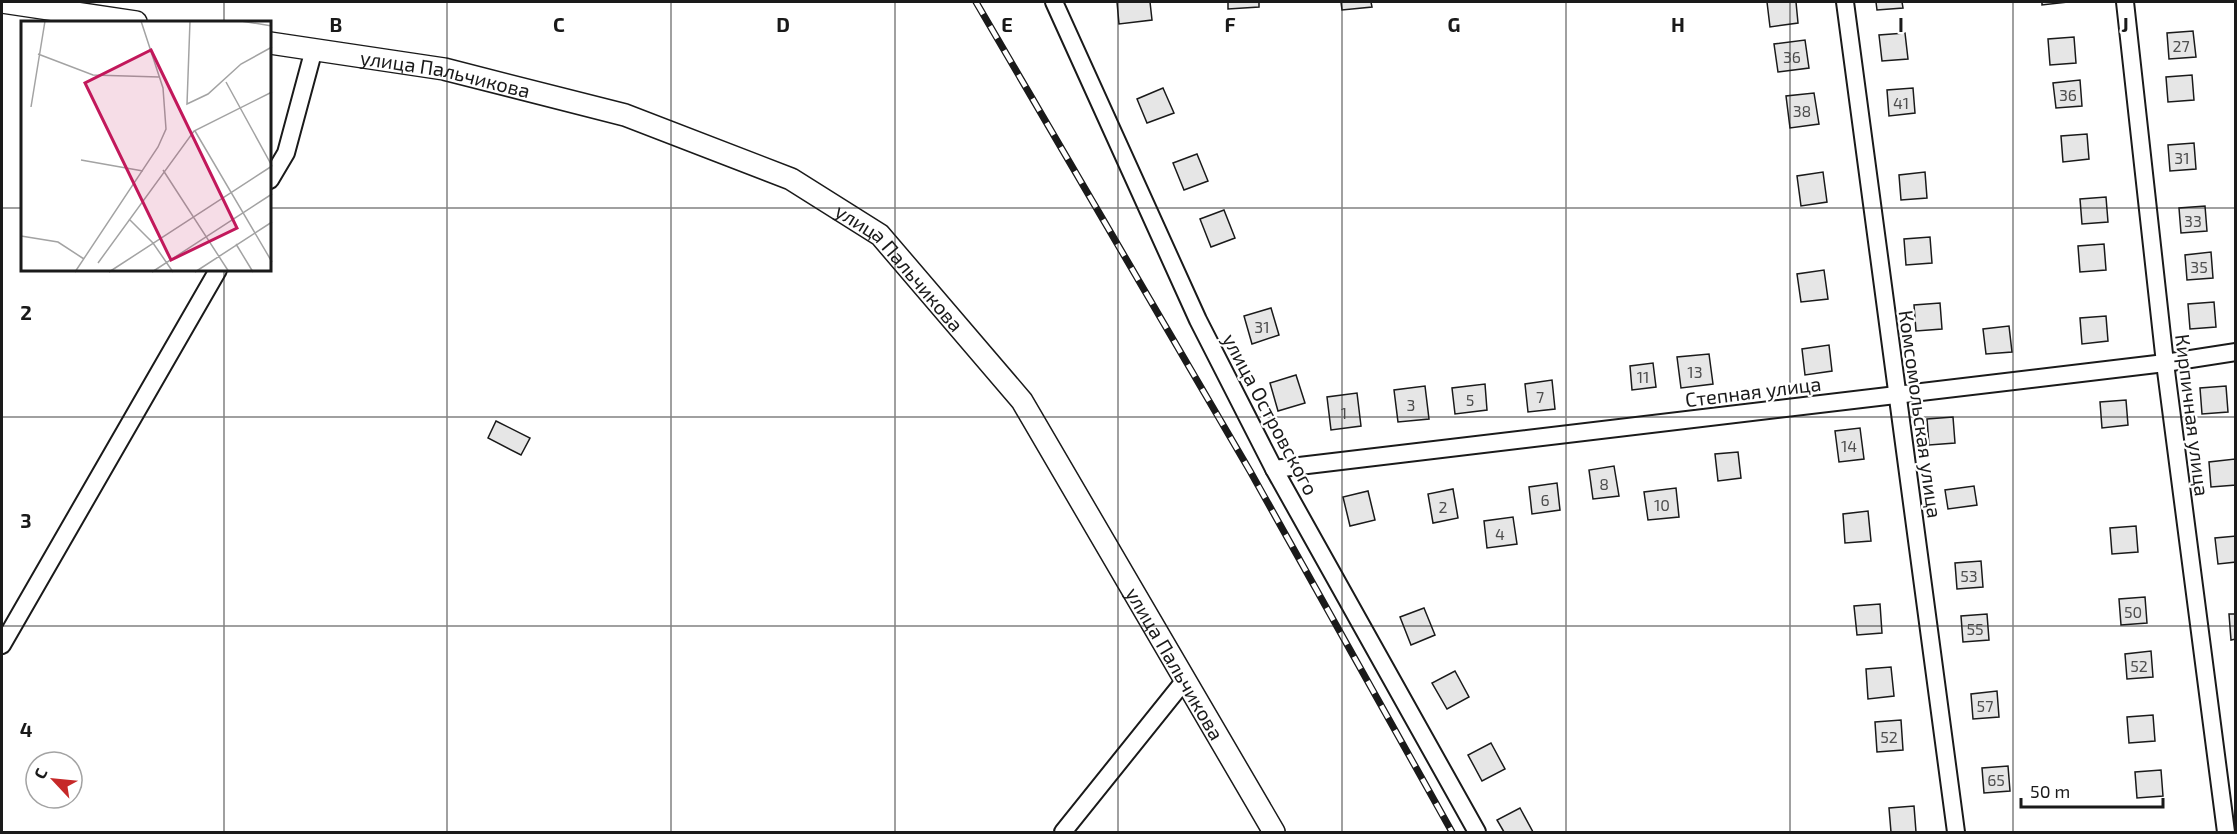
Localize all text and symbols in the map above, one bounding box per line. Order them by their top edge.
text: B [330,12,342,36]
text: C [553,12,565,36]
text: D [776,12,790,36]
text: E [1001,12,1013,36]
text: F [1224,12,1236,36]
text: G [1448,12,1460,36]
text: H [1671,12,1685,36]
text: I [1898,12,1904,36]
text: J [2121,12,2129,36]
inset map [21,21,272,272]
house number: 27 [2172,36,2190,55]
street label: улица Пальчикова [359,45,533,102]
house number: 36 [1783,47,1801,66]
house number: 36 [2059,85,2077,104]
house number: 41 [1893,93,1909,112]
house number: 38 [1793,101,1811,120]
house number: 31 [2174,148,2190,167]
street label: улица Пальчикова [831,198,969,336]
house number: 33 [2184,211,2202,230]
house number: 35 [2190,257,2208,276]
text: 2 [20,300,32,324]
street label: Комсомольская улица [1894,308,1947,520]
house number: 31 [1254,317,1270,336]
street label: улица Островского [1217,329,1324,499]
street label: Кирпичная улица [2170,333,2215,498]
house number: 13 [1687,362,1703,381]
house number: 11 [1637,367,1649,386]
street label: Степная улица [1683,371,1823,412]
house number: 7 [1536,387,1544,406]
house number: 5 [1466,390,1474,409]
house number: 3 [1407,395,1415,414]
house number: 1 [1341,403,1347,422]
house number: 14 [1841,436,1857,455]
house number: 8 [1599,474,1609,493]
house number: 6 [1540,490,1550,509]
house number: 10 [1654,495,1670,514]
house number: 2 [1439,497,1448,516]
text: 3 [20,508,32,532]
house number: 4 [1495,524,1505,543]
house number: 53 [1960,566,1978,585]
street label: улица Пальчикова [1120,583,1229,744]
house number: 50 [2124,602,2142,621]
house number: 55 [1966,619,1984,638]
house number: 52 [2130,656,2148,675]
house number: 57 [1977,696,1993,715]
text: 4 [20,717,33,741]
house number: 52 [1880,727,1898,746]
north arrow [24,750,84,810]
text: С [29,765,51,782]
house number: 65 [1987,770,2005,789]
scale bar [2021,771,2164,809]
text: 50 m [2030,780,2070,802]

